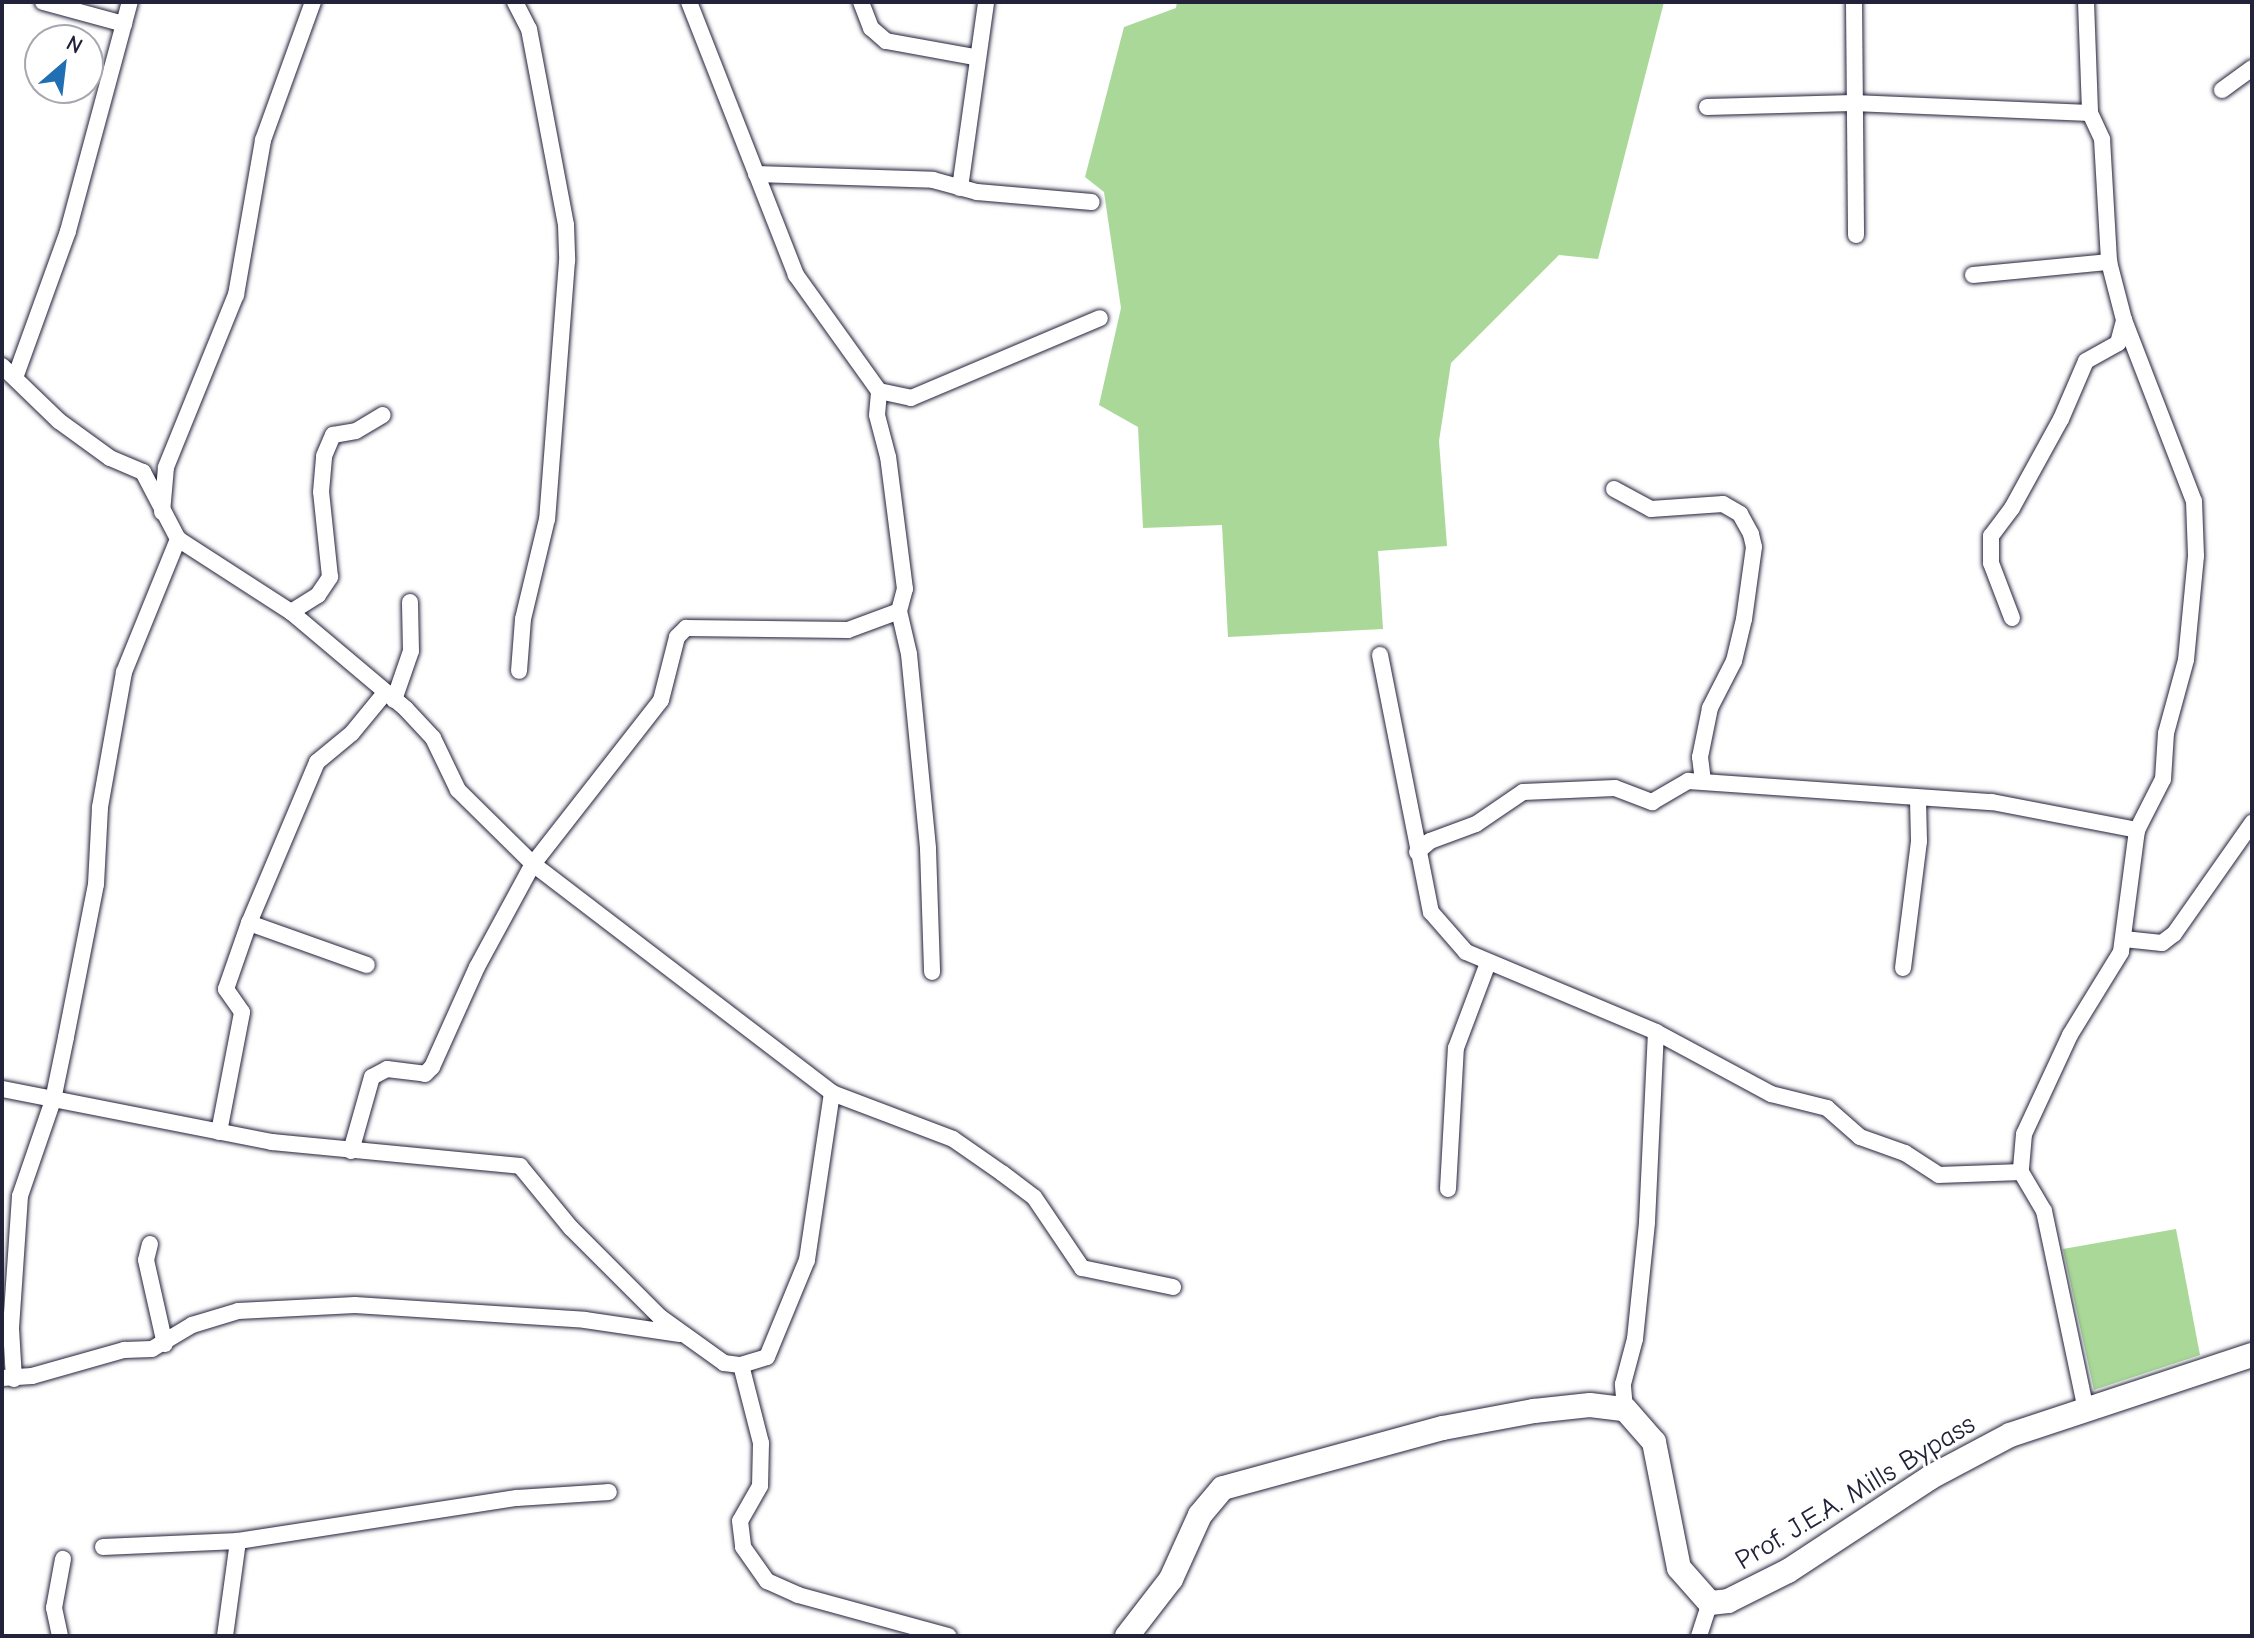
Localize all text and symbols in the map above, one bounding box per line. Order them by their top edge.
north arrow [24,24,104,104]
text: N [62,30,87,59]
street label: Prof. J.E.A. Mills Bypass [1729,1407,1981,1577]

